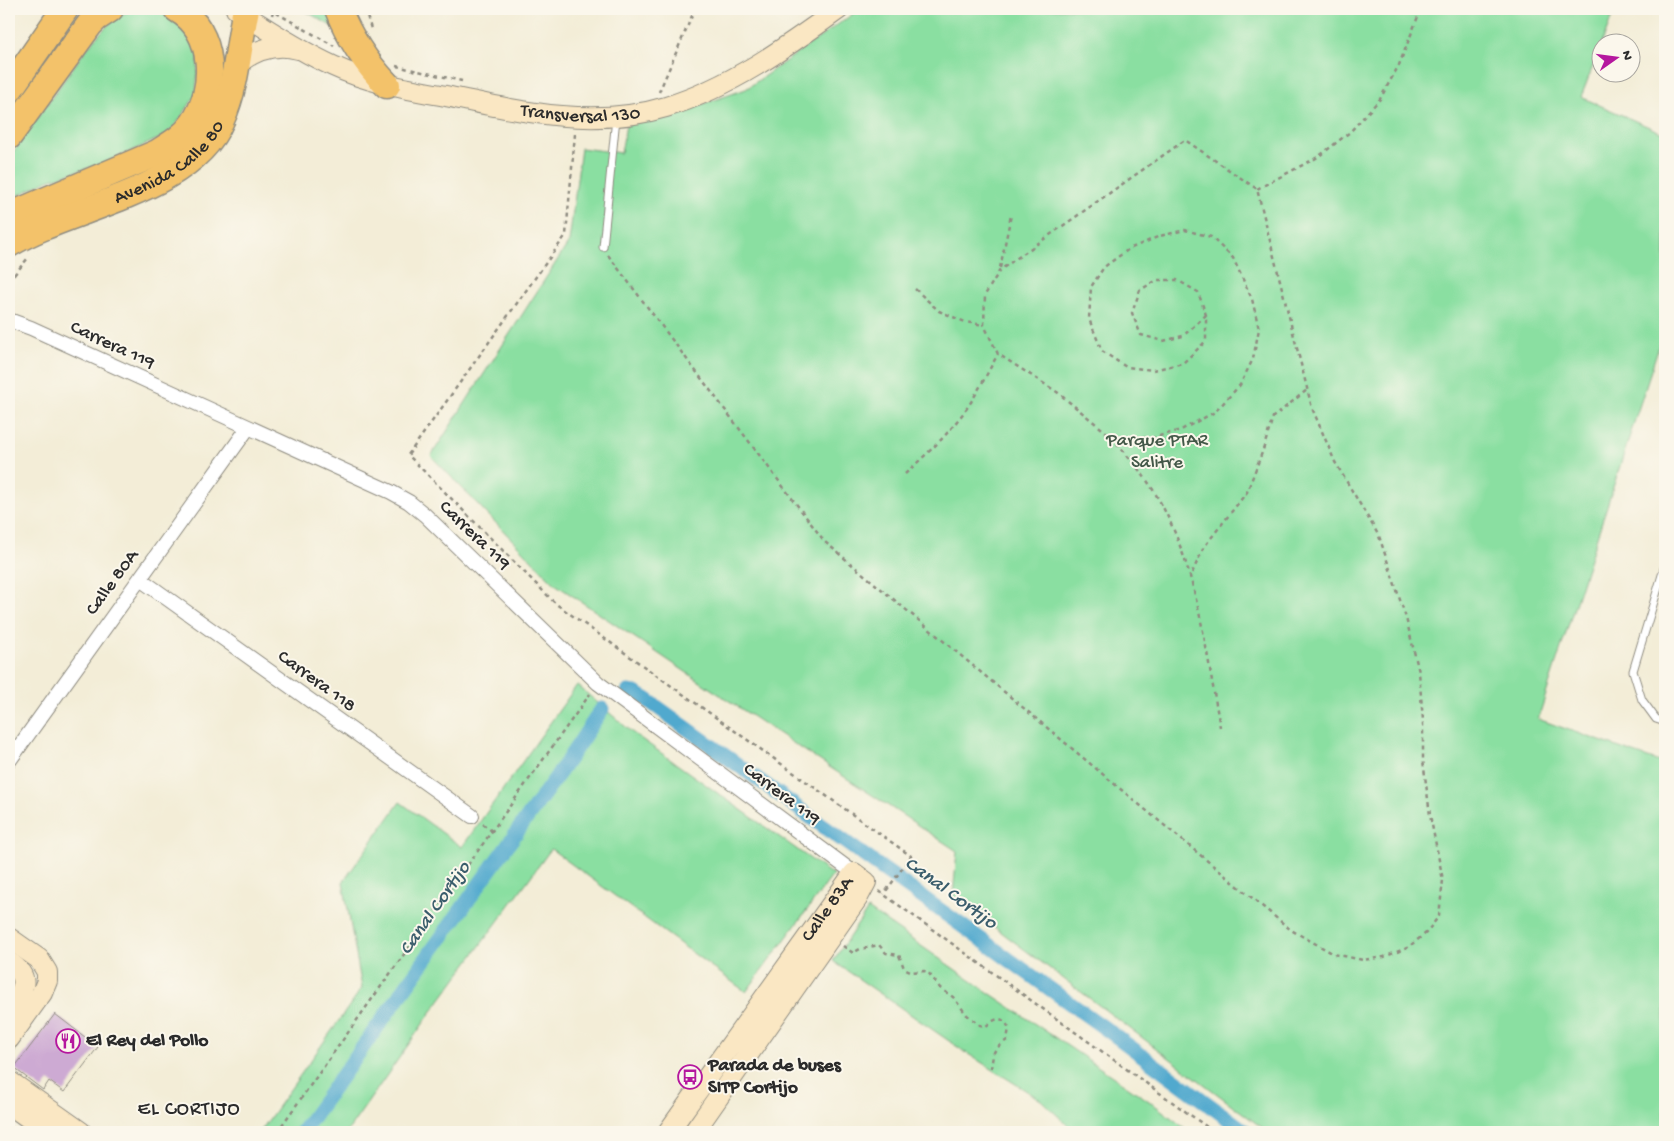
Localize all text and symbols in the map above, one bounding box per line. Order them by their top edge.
north arrow [1592,32,1642,82]
text: N [1617,49,1636,62]
street label: Transversal 130 [518,99,642,129]
street label: Avenida Calle 80 [111,117,230,210]
street label: Carrera 119 [66,316,158,376]
park label: Parque PTAR Salitre [1105,430,1209,475]
street label: Carrera 119 [433,496,515,576]
street label: Calle 80A [81,544,146,620]
street label: Carrera 118 [272,646,360,718]
street label: Carrera 119 [738,759,825,832]
water label: Canal Cortijo [899,853,1002,936]
water label: Canal Cortijo [395,857,478,960]
street label: Calle 83A [797,871,860,947]
restaurant icon: El Rey del Pollo [55,1028,81,1054]
place label: El Rey del Pollo [86,1030,208,1053]
place label: Parada de buses SITP Cortijo [707,1055,842,1100]
bus stop icon: Parada de buses SITP Cortijo [677,1064,703,1090]
district label: EL CORTIJO [137,1099,241,1122]

